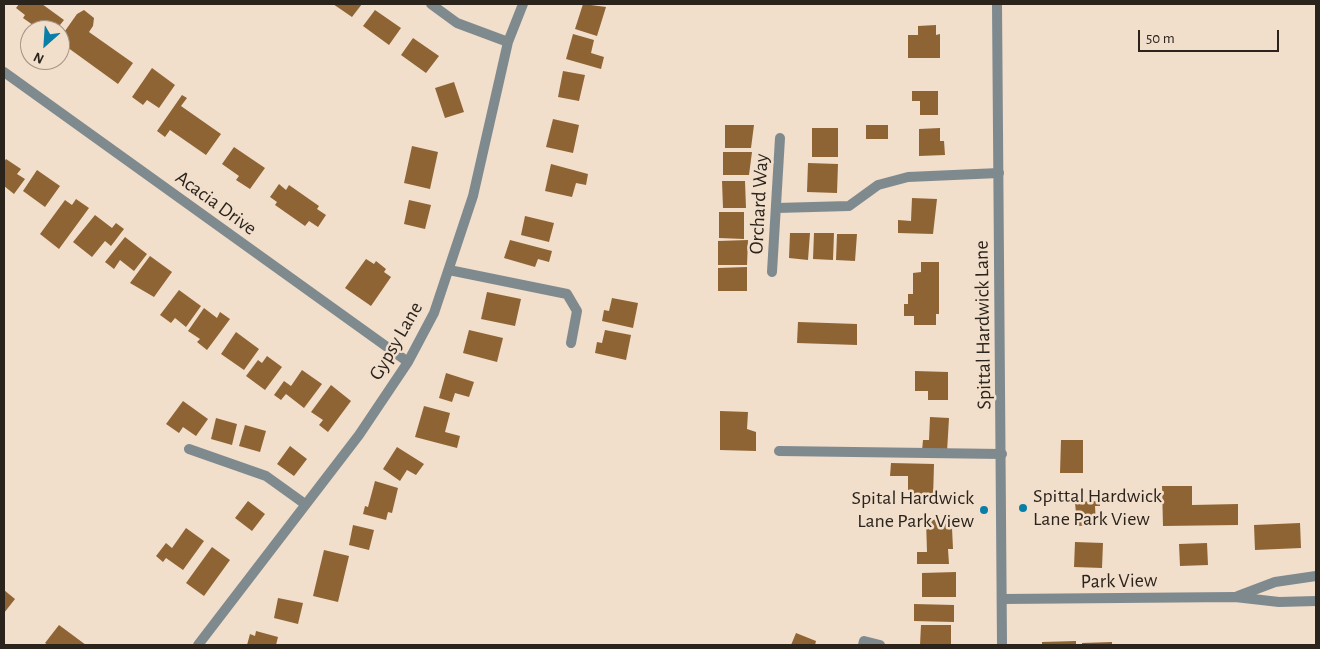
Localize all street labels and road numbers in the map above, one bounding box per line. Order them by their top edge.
street label: Orchard Way [744,153,774,255]
street label: Acacia Drive [171,165,261,241]
street label: Spittal Hardwick Lane [970,240,996,410]
street label: Gypsy Lane [364,298,428,384]
street label: Park View [1080,568,1158,594]

